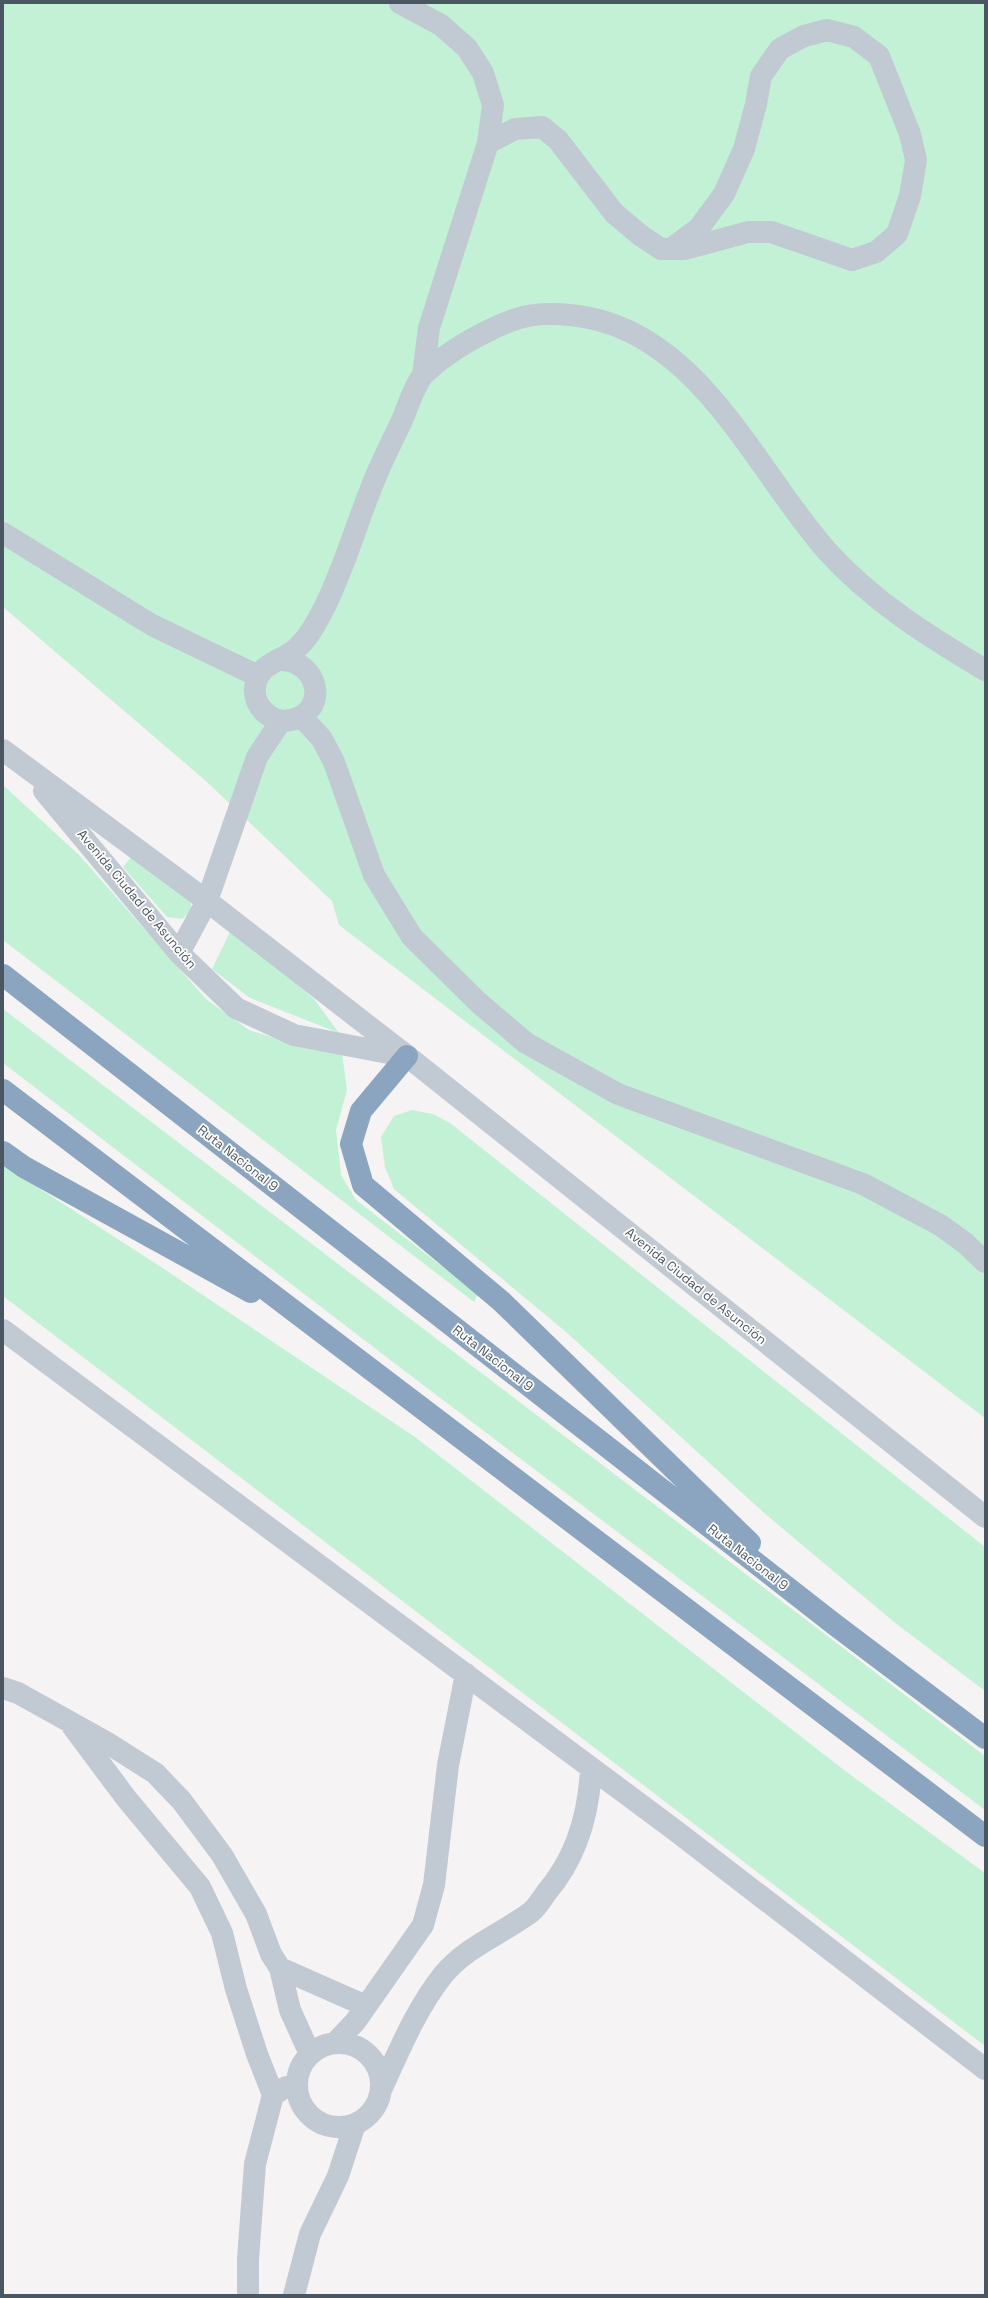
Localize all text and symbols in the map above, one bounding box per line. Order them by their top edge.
street label: Avenida Ciudad de Asunción [74,826,200,972]
street label: Ruta Nacional 9 [194,1121,282,1195]
street label: Avenida Ciudad de Asunción [622,1224,770,1348]
street label: Ruta Nacional 9 [449,1321,537,1395]
street label: Ruta Nacional 9 [704,1520,792,1594]

